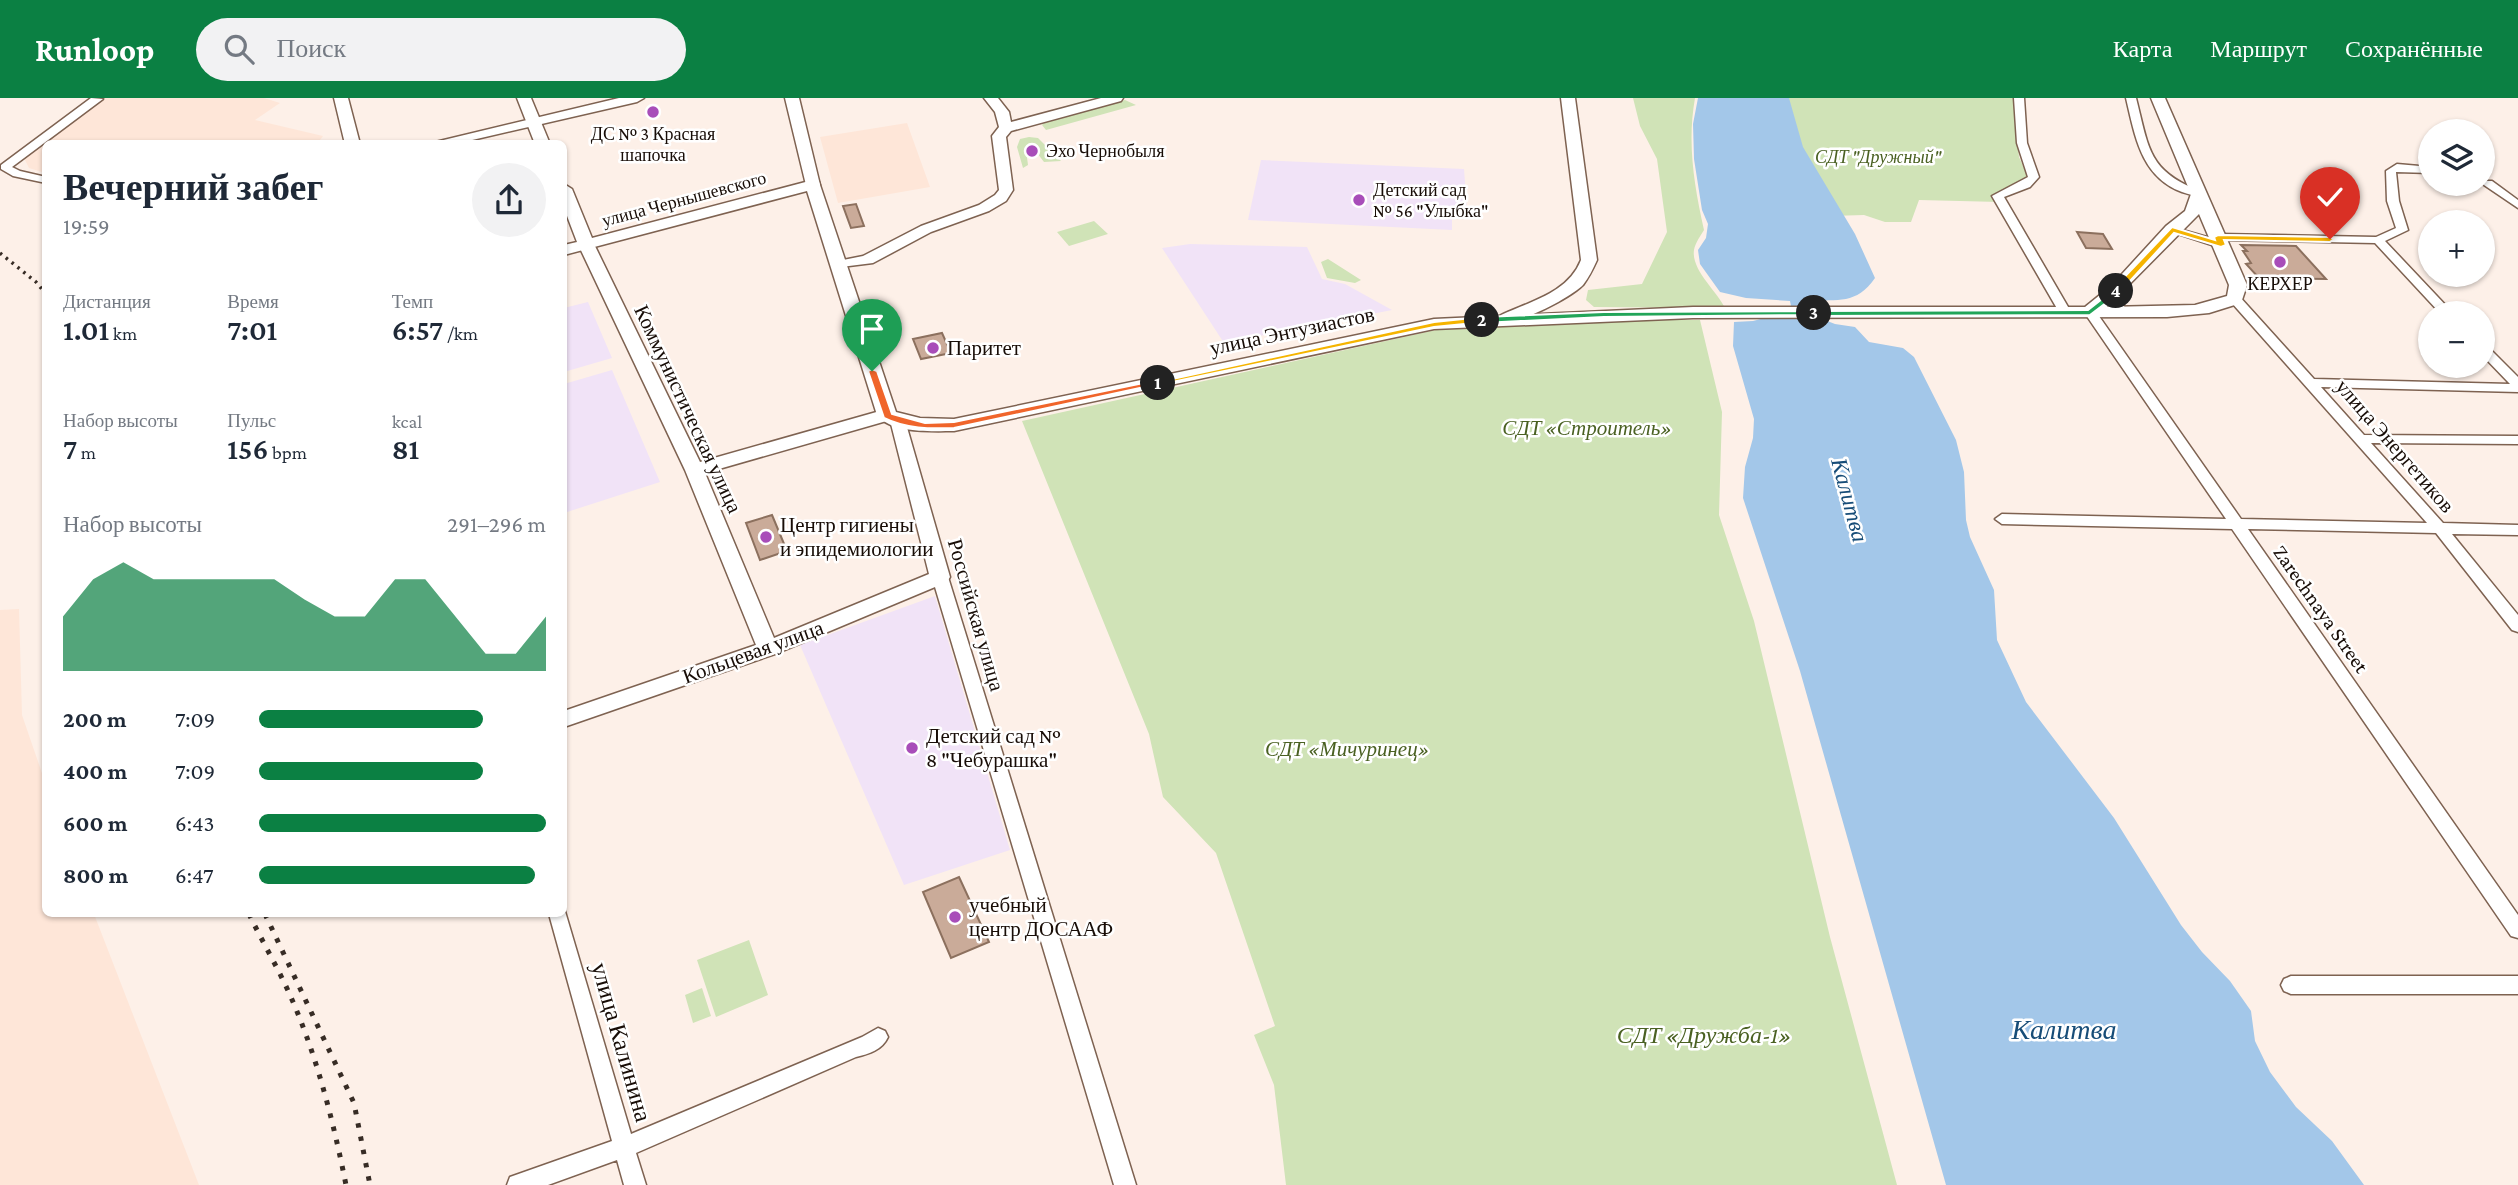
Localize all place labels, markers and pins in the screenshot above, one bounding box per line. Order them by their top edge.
marker: ДС № 3 Красная шапочка [645,104,661,120]
place label: ДС № 3 Красная шапочка [591,124,715,165]
place label: Эхо Чернобыля [1046,141,1164,161]
marker: Эхо Чернобыля [1024,143,1040,159]
pin [2300,167,2360,239]
place label: Детский сад № 56 "Улыбка" [1373,180,1488,221]
marker: Детский сад № 56 "Улыбка" [1351,192,1367,208]
marker: КЕРХЕР [2272,254,2288,270]
pin: 4 [2098,274,2134,308]
place label: КЕРХЕР [2247,274,2313,294]
pin: 3 [1797,296,1832,330]
pin [842,299,902,371]
pin: 2 [1464,302,1500,338]
place label: Паритет [947,336,1021,360]
marker: Паритет [925,340,941,356]
pin: 1 [1140,366,1176,400]
place label: Центр гигиены и эпидемиологии [780,513,934,561]
marker: Центр гигиены и эпидемиологии [758,529,774,545]
place label: Детский сад № 8 "Чебурашка" [926,724,1061,772]
marker: Детский сад № 8 "Чебурашка" [904,740,920,756]
place label: учебный центр ДОСААФ [969,893,1113,941]
marker: учебный центр ДОСААФ [947,909,963,925]

